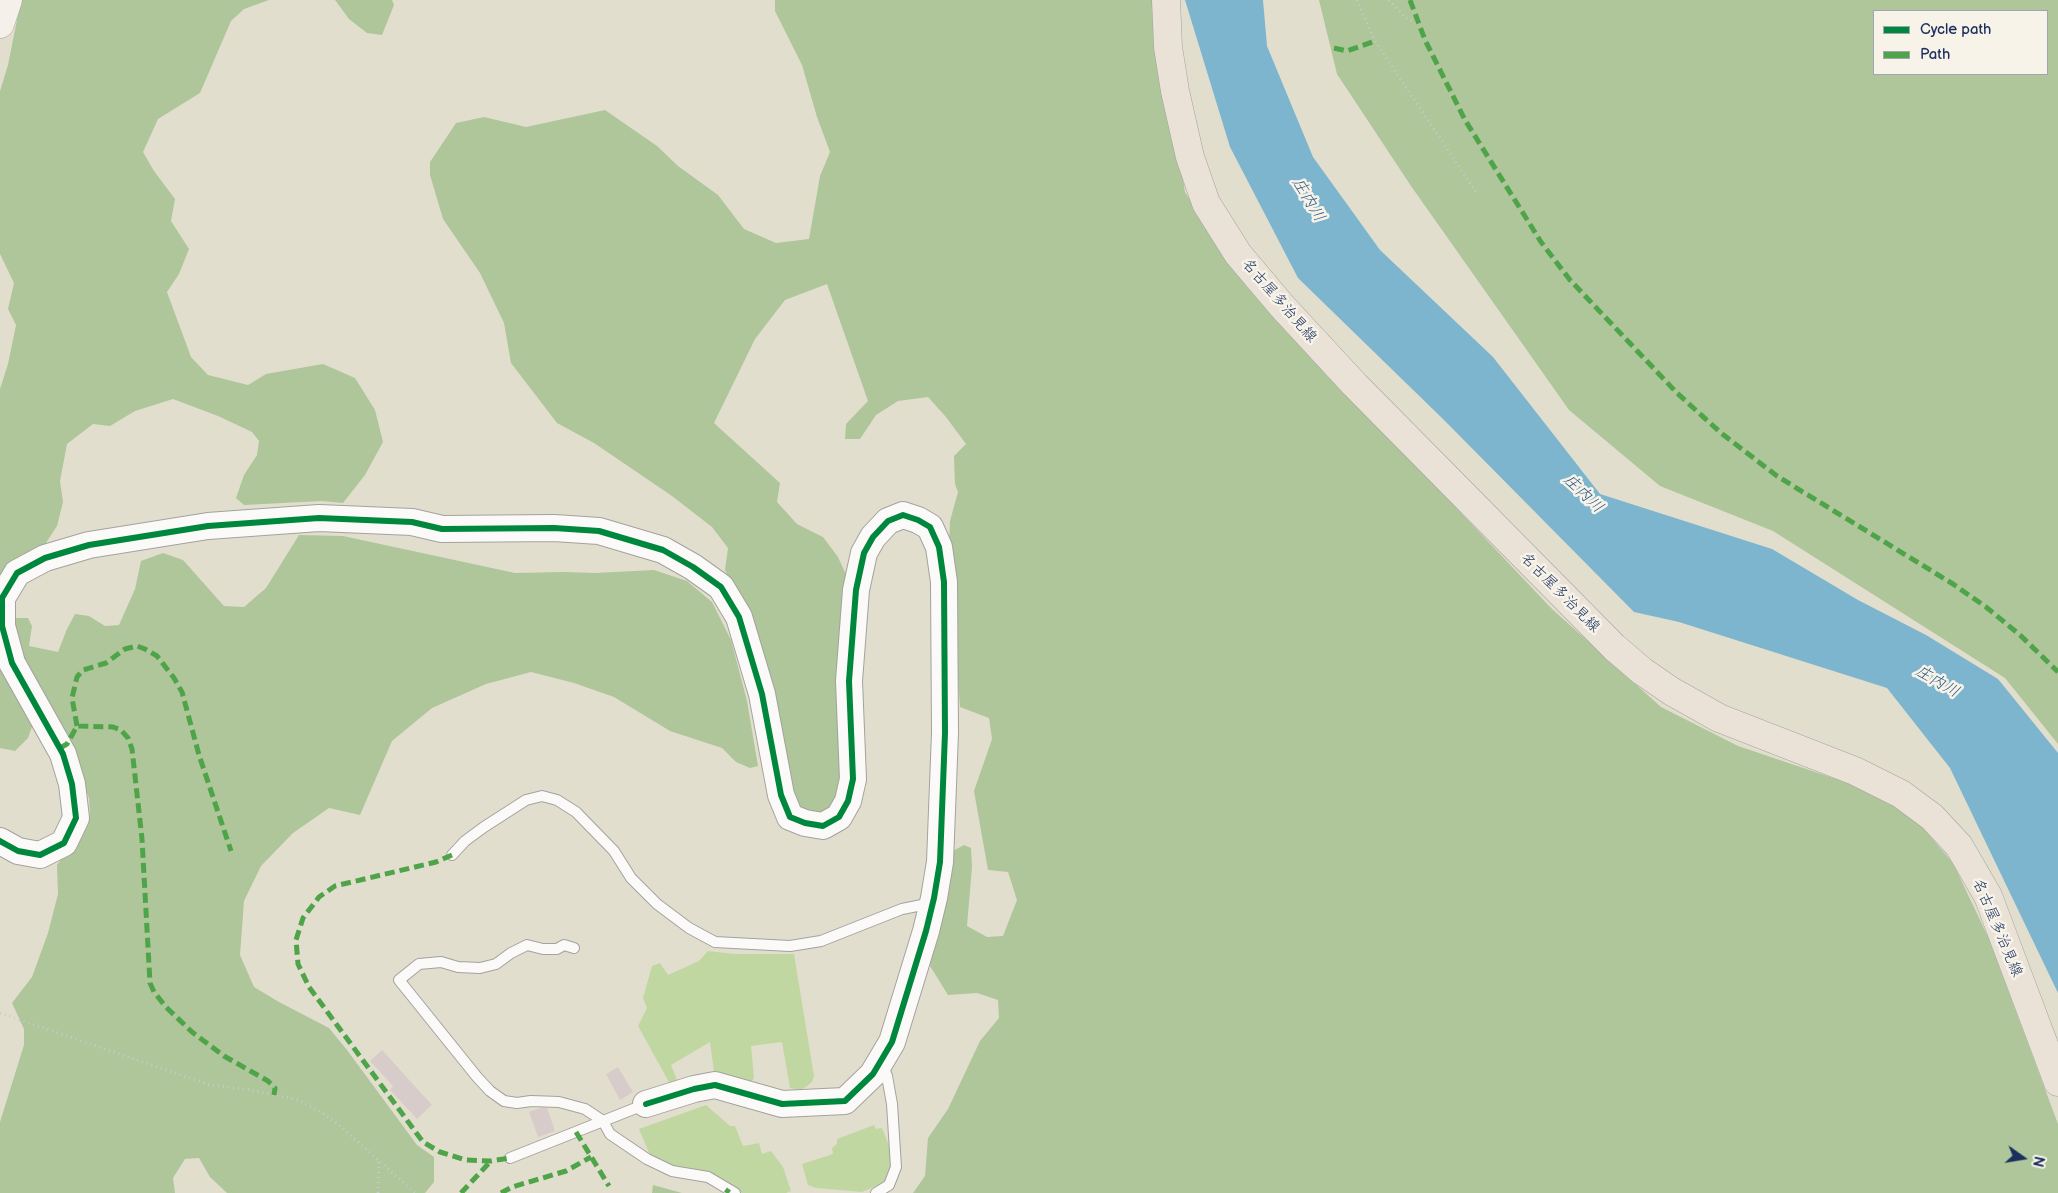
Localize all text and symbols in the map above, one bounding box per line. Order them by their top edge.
legend [1873,10,2048,75]
text: Cycle path [1920,20,1991,39]
text: Path [1920,45,1950,64]
water label: 庄内川 [1287,174,1329,226]
street label: 名古屋多治見線 [1238,255,1320,347]
water label: 庄内川 [1559,471,1607,517]
street label: 名古屋多治見線 [1517,550,1603,636]
water label: 庄内川 [1911,662,1963,702]
street label: 名古屋多治見線 [1968,876,2026,980]
north arrow [1998,1133,2048,1183]
text: N [2029,1154,2048,1169]

